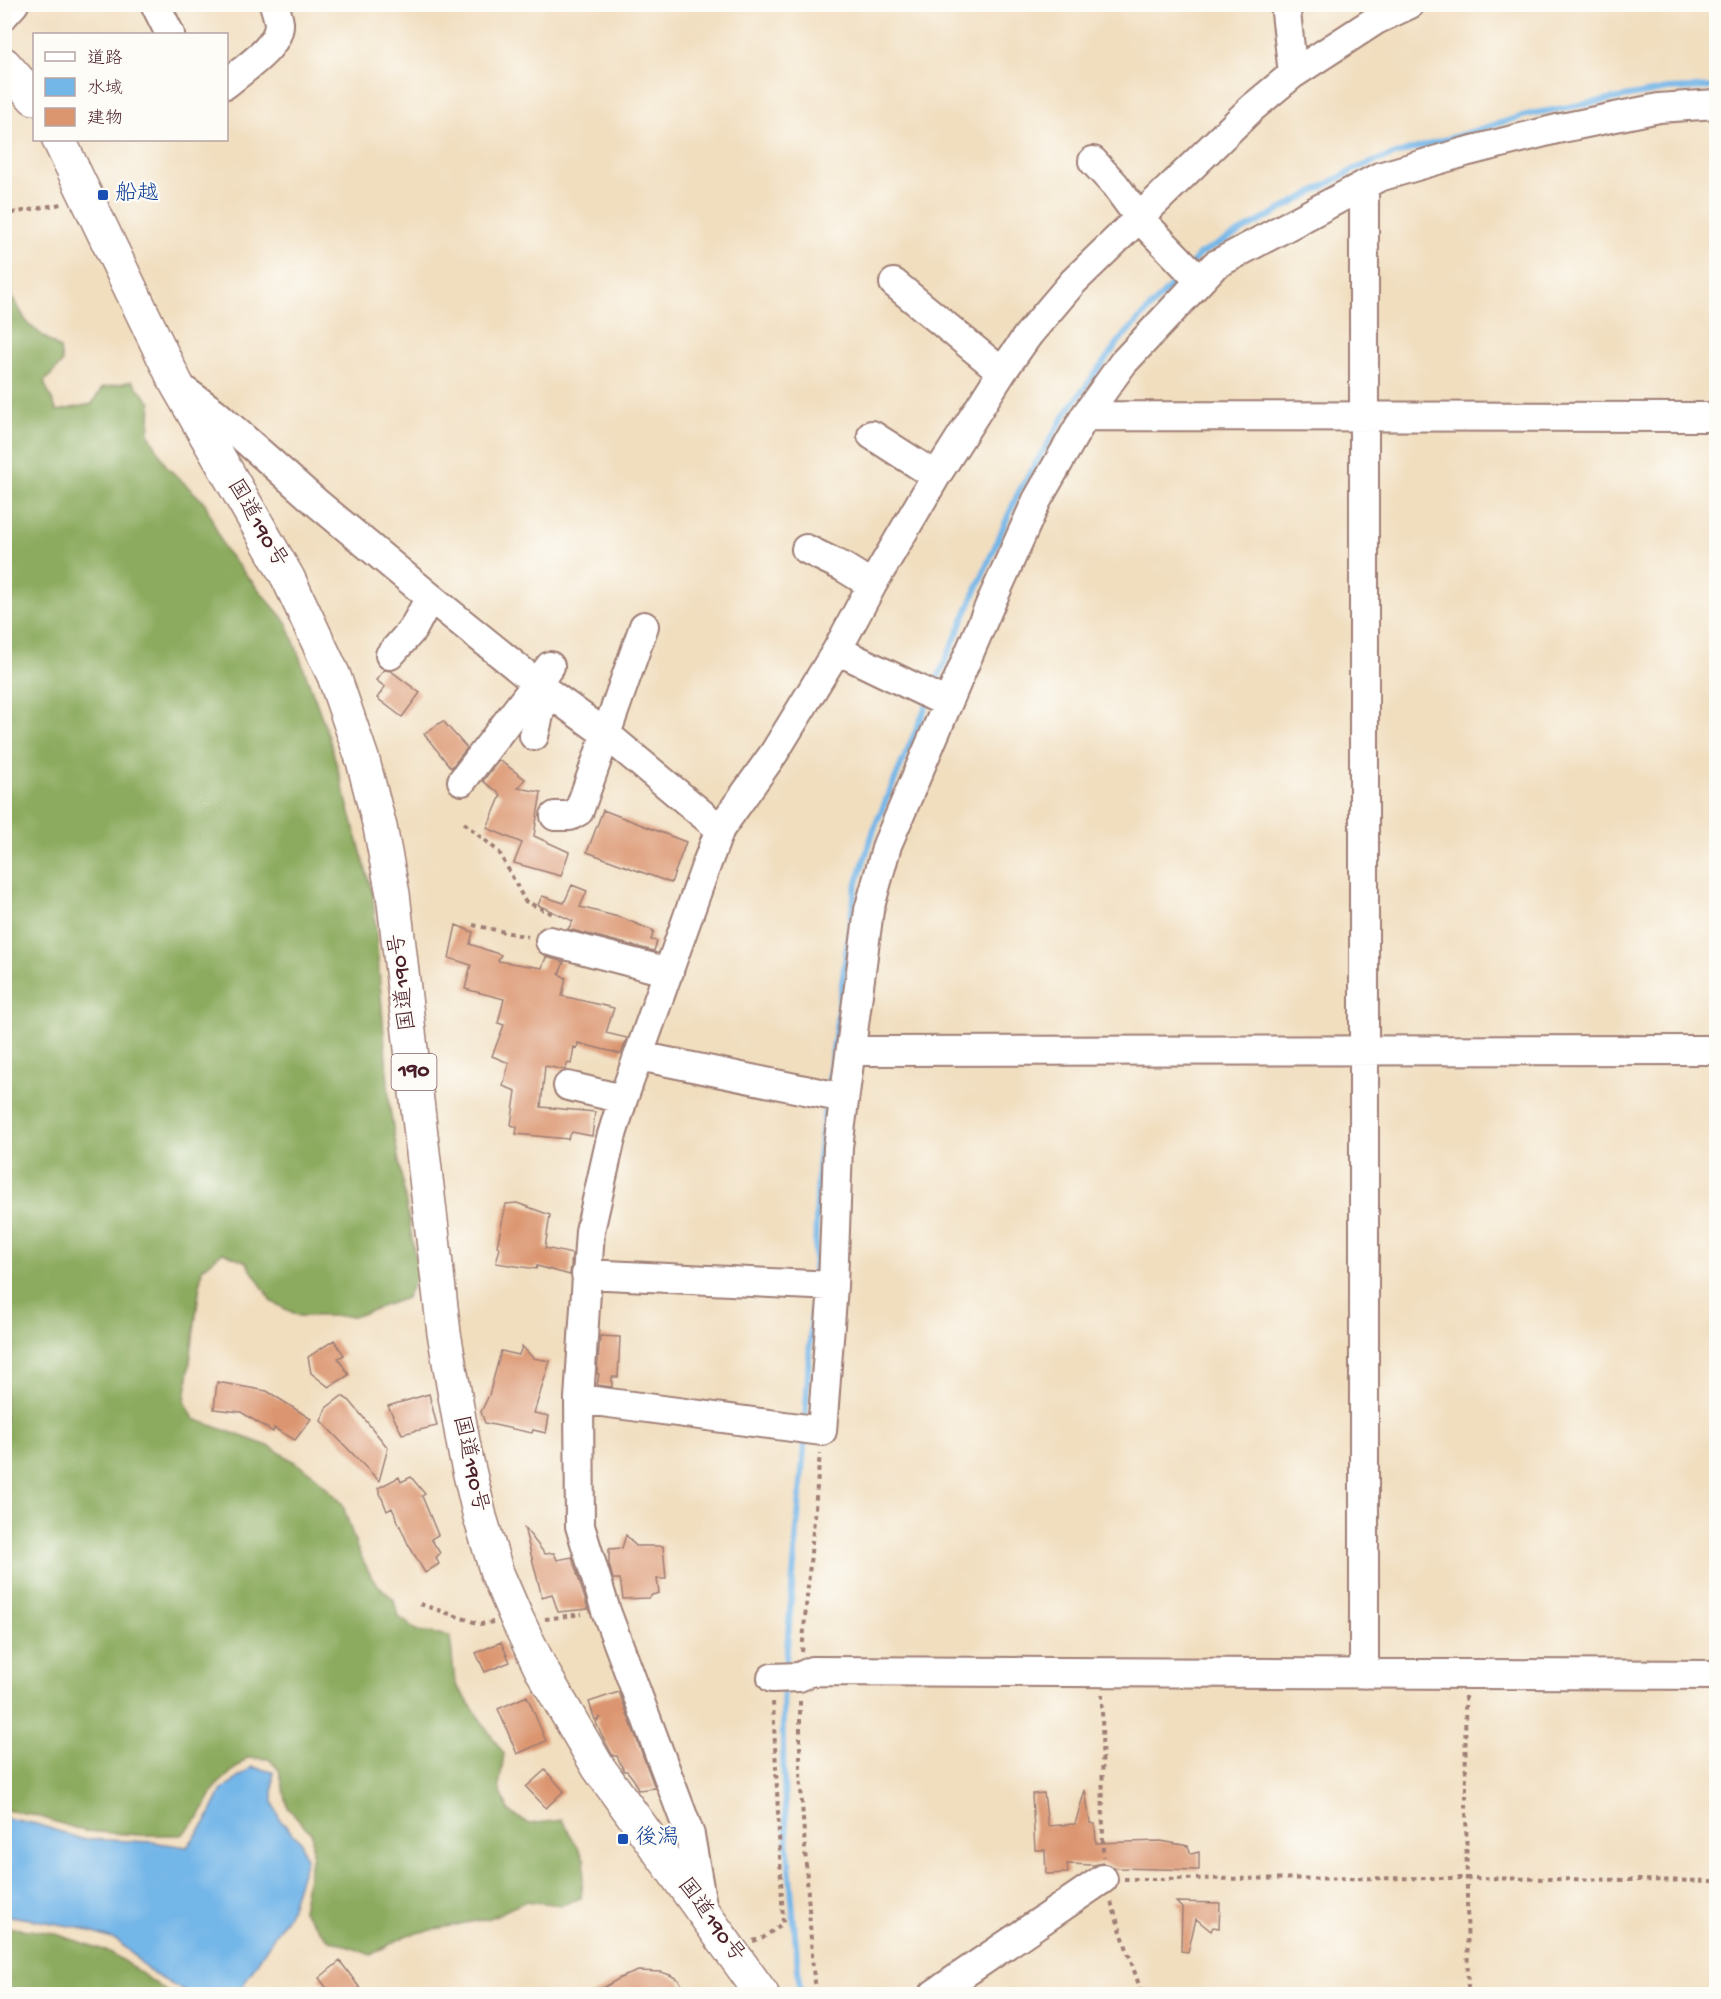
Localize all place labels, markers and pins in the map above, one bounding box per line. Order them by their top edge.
place label: 船越 [115,181,159,208]
marker: 船越 [96,188,110,202]
place label: 後潟 [635,1825,679,1852]
marker: 後潟 [616,1832,630,1846]

